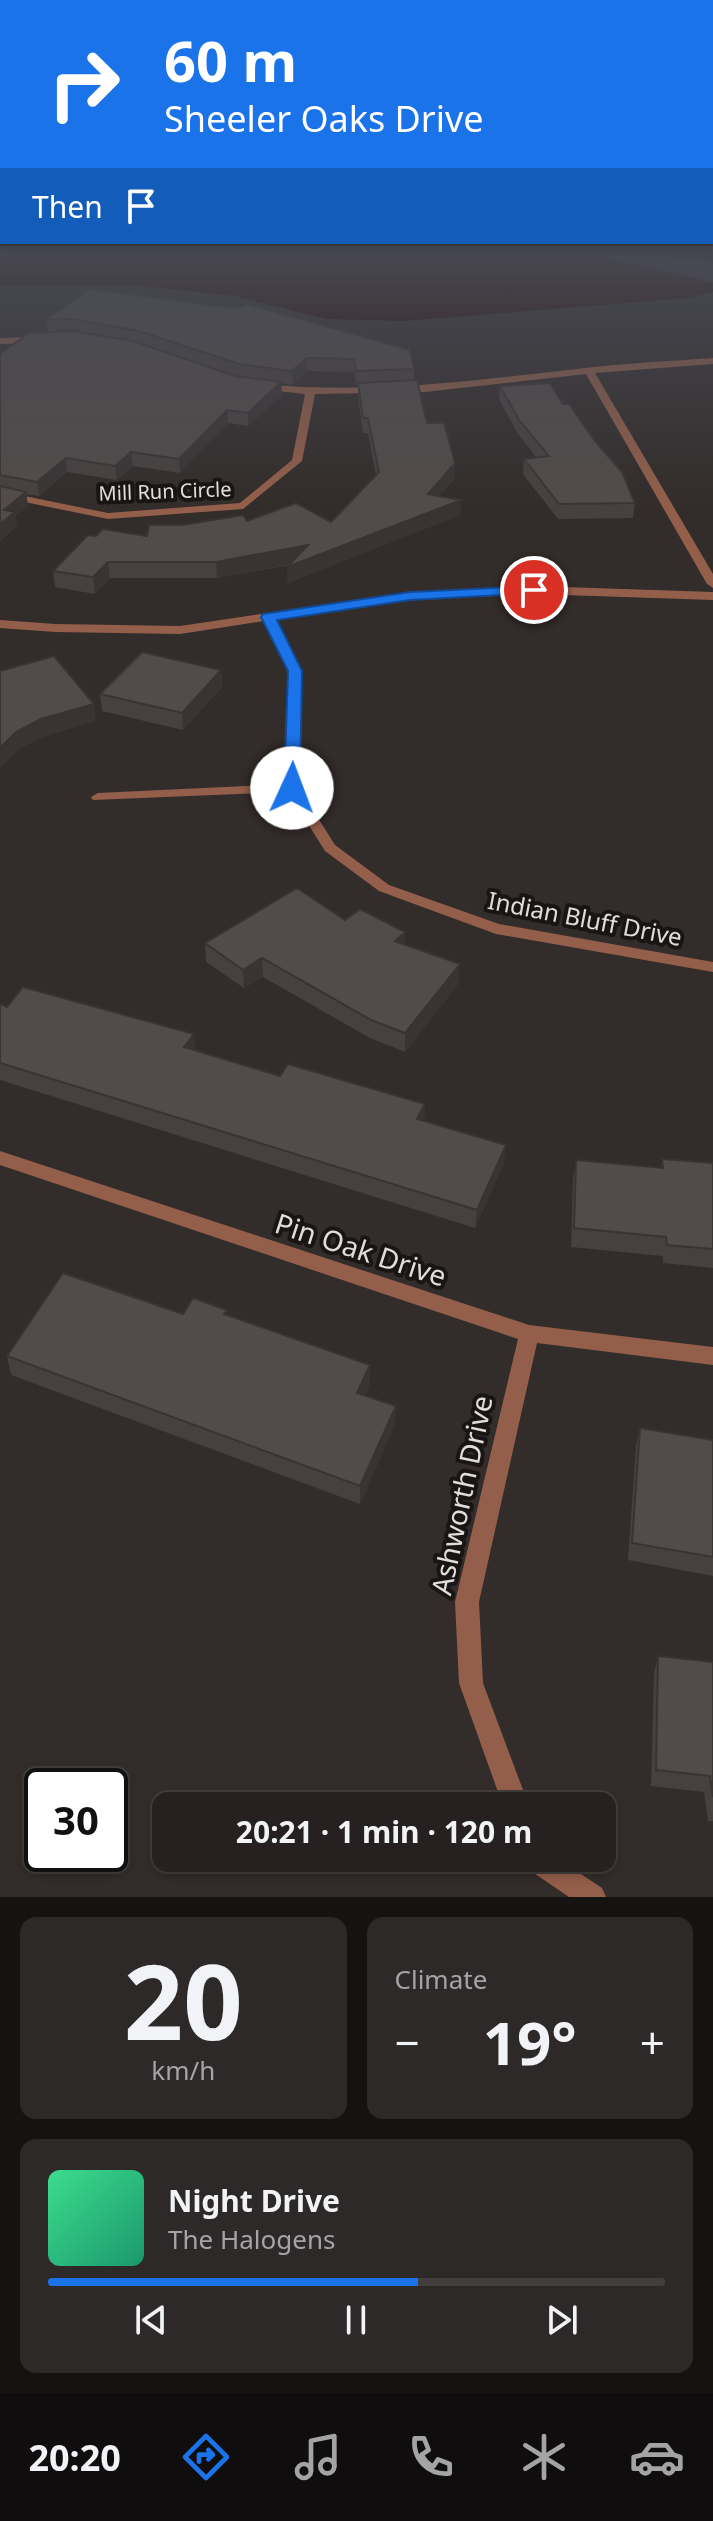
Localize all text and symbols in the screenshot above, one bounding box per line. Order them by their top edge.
text: 60 m [164,22,297,98]
icon: right [32,32,136,136]
text: Sheeler Oaks Drive [164,94,484,143]
icon: arrive [119,184,163,228]
text: Then [32,186,103,227]
street label: Mill Run Circle [98,475,232,507]
pin [500,556,568,624]
icon: arrive [512,568,556,612]
position arrow [250,746,334,830]
street label: Indian Bluff Drive [485,883,685,953]
street label: Pin Oak Drive [271,1203,451,1295]
street label: Ashworth Drive [421,1392,501,1598]
speed limit sign: 30 [24,1768,128,1872]
text: 20:21 · 1 min · 120 m [236,1811,532,1852]
text: 20 [124,1929,243,2070]
text: Climate [395,1961,487,1997]
text: 19° [483,2001,577,2083]
text: − [395,2012,420,2072]
text: + [640,2012,665,2072]
text: km/h [151,2052,215,2088]
text: Night Drive [168,2180,340,2221]
text: The Halogens [168,2221,335,2257]
icon: previous [129,2298,173,2342]
icon: pause [334,2298,378,2342]
icon: next [540,2298,584,2342]
icon: directions [178,2429,234,2485]
icon: music [290,2429,346,2485]
icon: phone [403,2429,459,2485]
icon: climate [516,2429,572,2485]
icon: car [629,2429,685,2485]
text: 20:20 [28,2433,121,2482]

